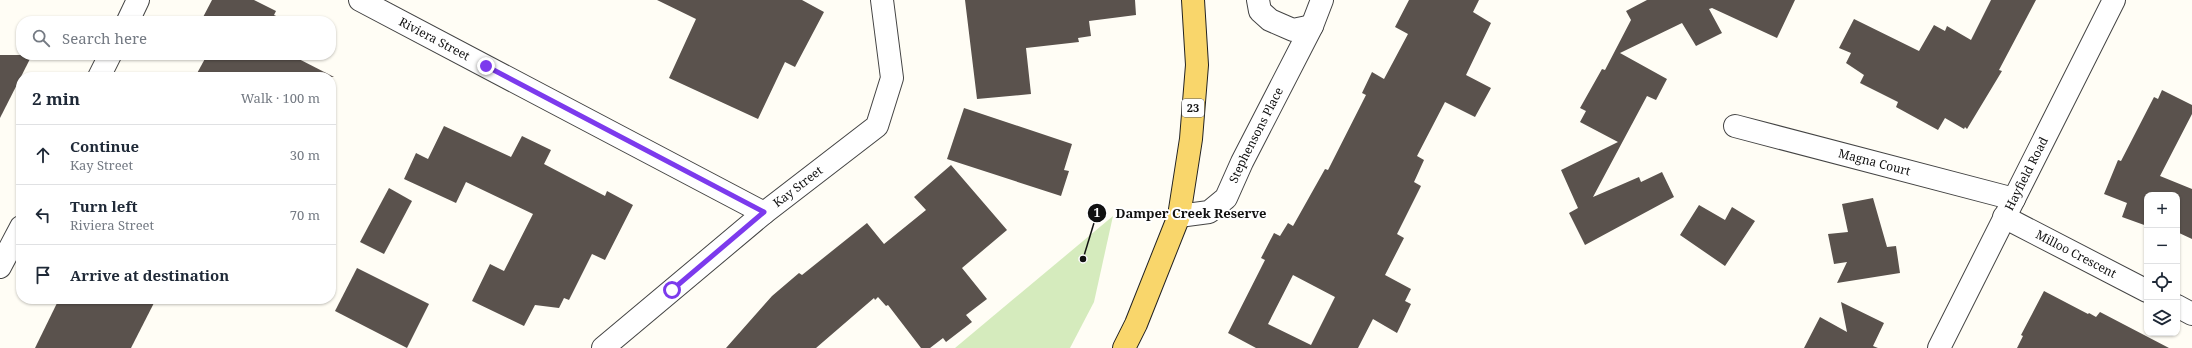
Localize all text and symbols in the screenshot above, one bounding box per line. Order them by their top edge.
street label: Riviera Street [396,13,473,64]
search box [16,16,336,60]
icon: search [30,27,52,49]
text: Search here [62,28,147,48]
route end [477,57,495,75]
street label: Stephensons Place [1225,84,1287,186]
text: 2 min [32,87,80,110]
text: Walk · 100 m [241,89,320,107]
road number: 23 [1182,99,1204,117]
street label: Hayfield Road [2001,133,2052,213]
text: Continue [70,136,139,156]
icon: ahead [32,144,54,166]
street label: Magna Court [1837,144,1912,180]
text: 30 m [290,146,320,164]
text: Kay Street [70,156,133,174]
street label: Kay Street [769,162,826,211]
map controls [2144,192,2180,336]
button: + [2144,192,2180,228]
text: Turn left [70,196,138,216]
callout: Damper Creek Reserve [1087,201,1274,226]
icon: left [32,204,54,226]
text: 1 [1094,204,1101,221]
text: Damper Creek Reserve [1115,204,1267,222]
text: 70 m [290,206,320,224]
text: Riviera Street [70,216,154,234]
street label: Milloo Crescent [2033,226,2119,282]
button: − [2144,228,2180,264]
icon: arrive [32,264,54,286]
button: locate [2144,264,2180,300]
text: Arrive at destination [70,265,229,285]
route start [663,281,681,299]
button: layers [2144,300,2180,336]

